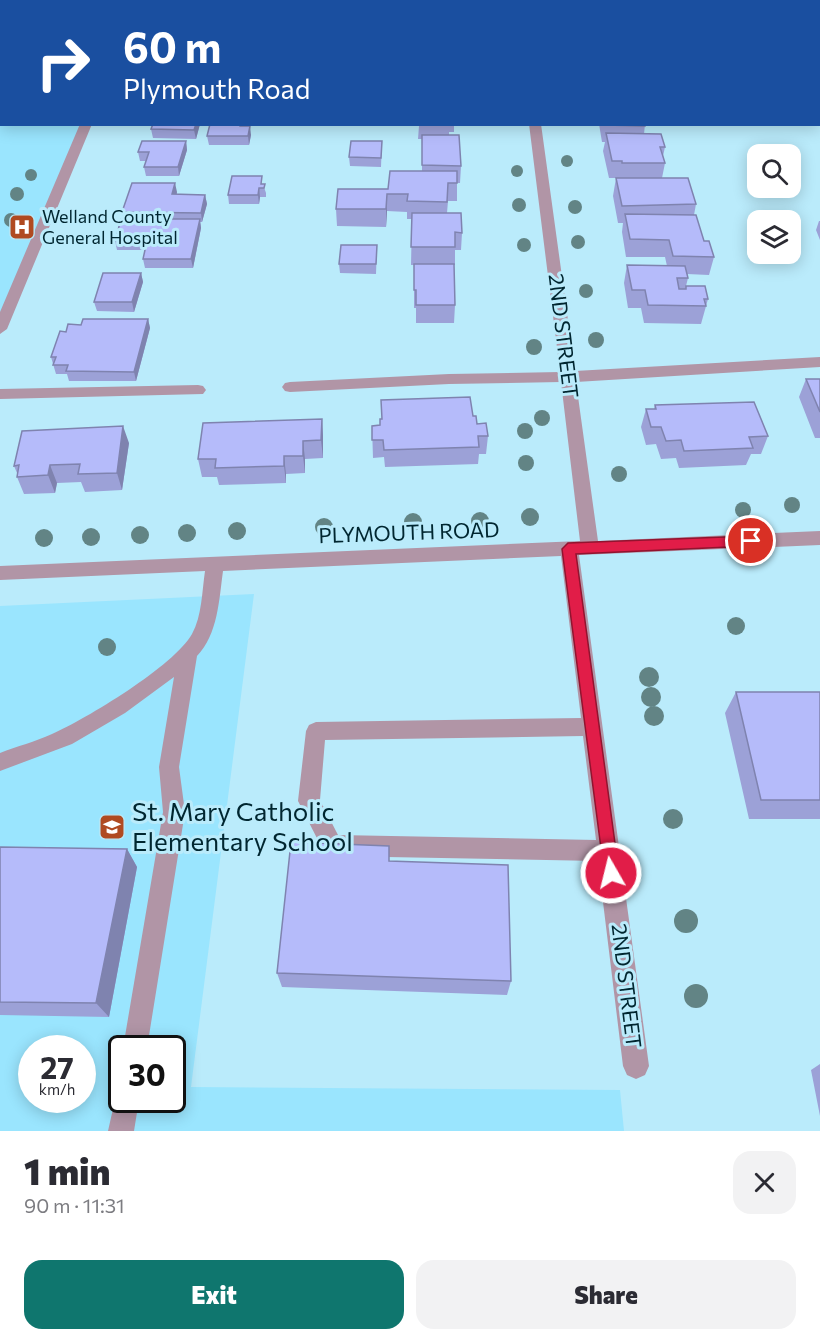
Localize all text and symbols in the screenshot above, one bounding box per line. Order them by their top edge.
text: 60 m [123,20,222,72]
icon: right [24,24,102,102]
text: Plymouth Road [123,72,310,105]
map controls [747,144,801,264]
button: search [747,144,801,198]
place label: Welland County General Hospital [42,205,178,248]
button: layers [747,210,801,264]
hospital icon: Welland County General Hospital [7,212,37,242]
street label: 2ND STREET [544,272,585,399]
pin [725,515,776,566]
street label: PLYMOUTH ROAD [318,516,500,547]
icon: arrive [734,524,767,557]
place label: St. Mary Catholic Elementary School [132,795,353,856]
school or university icon: St. Mary Catholic Elementary School [97,812,127,842]
position arrow [579,841,643,905]
street label: 2ND STREET [607,922,648,1049]
speed limit sign: 30 [108,1035,186,1113]
text: 27 [40,1048,74,1085]
text: km/h [39,1080,75,1098]
text: 1 min [24,1148,110,1192]
button: close [733,1151,796,1214]
text: 90 m · 11:31 [24,1193,125,1217]
button: Exit [24,1260,404,1329]
button: Share [416,1260,796,1329]

